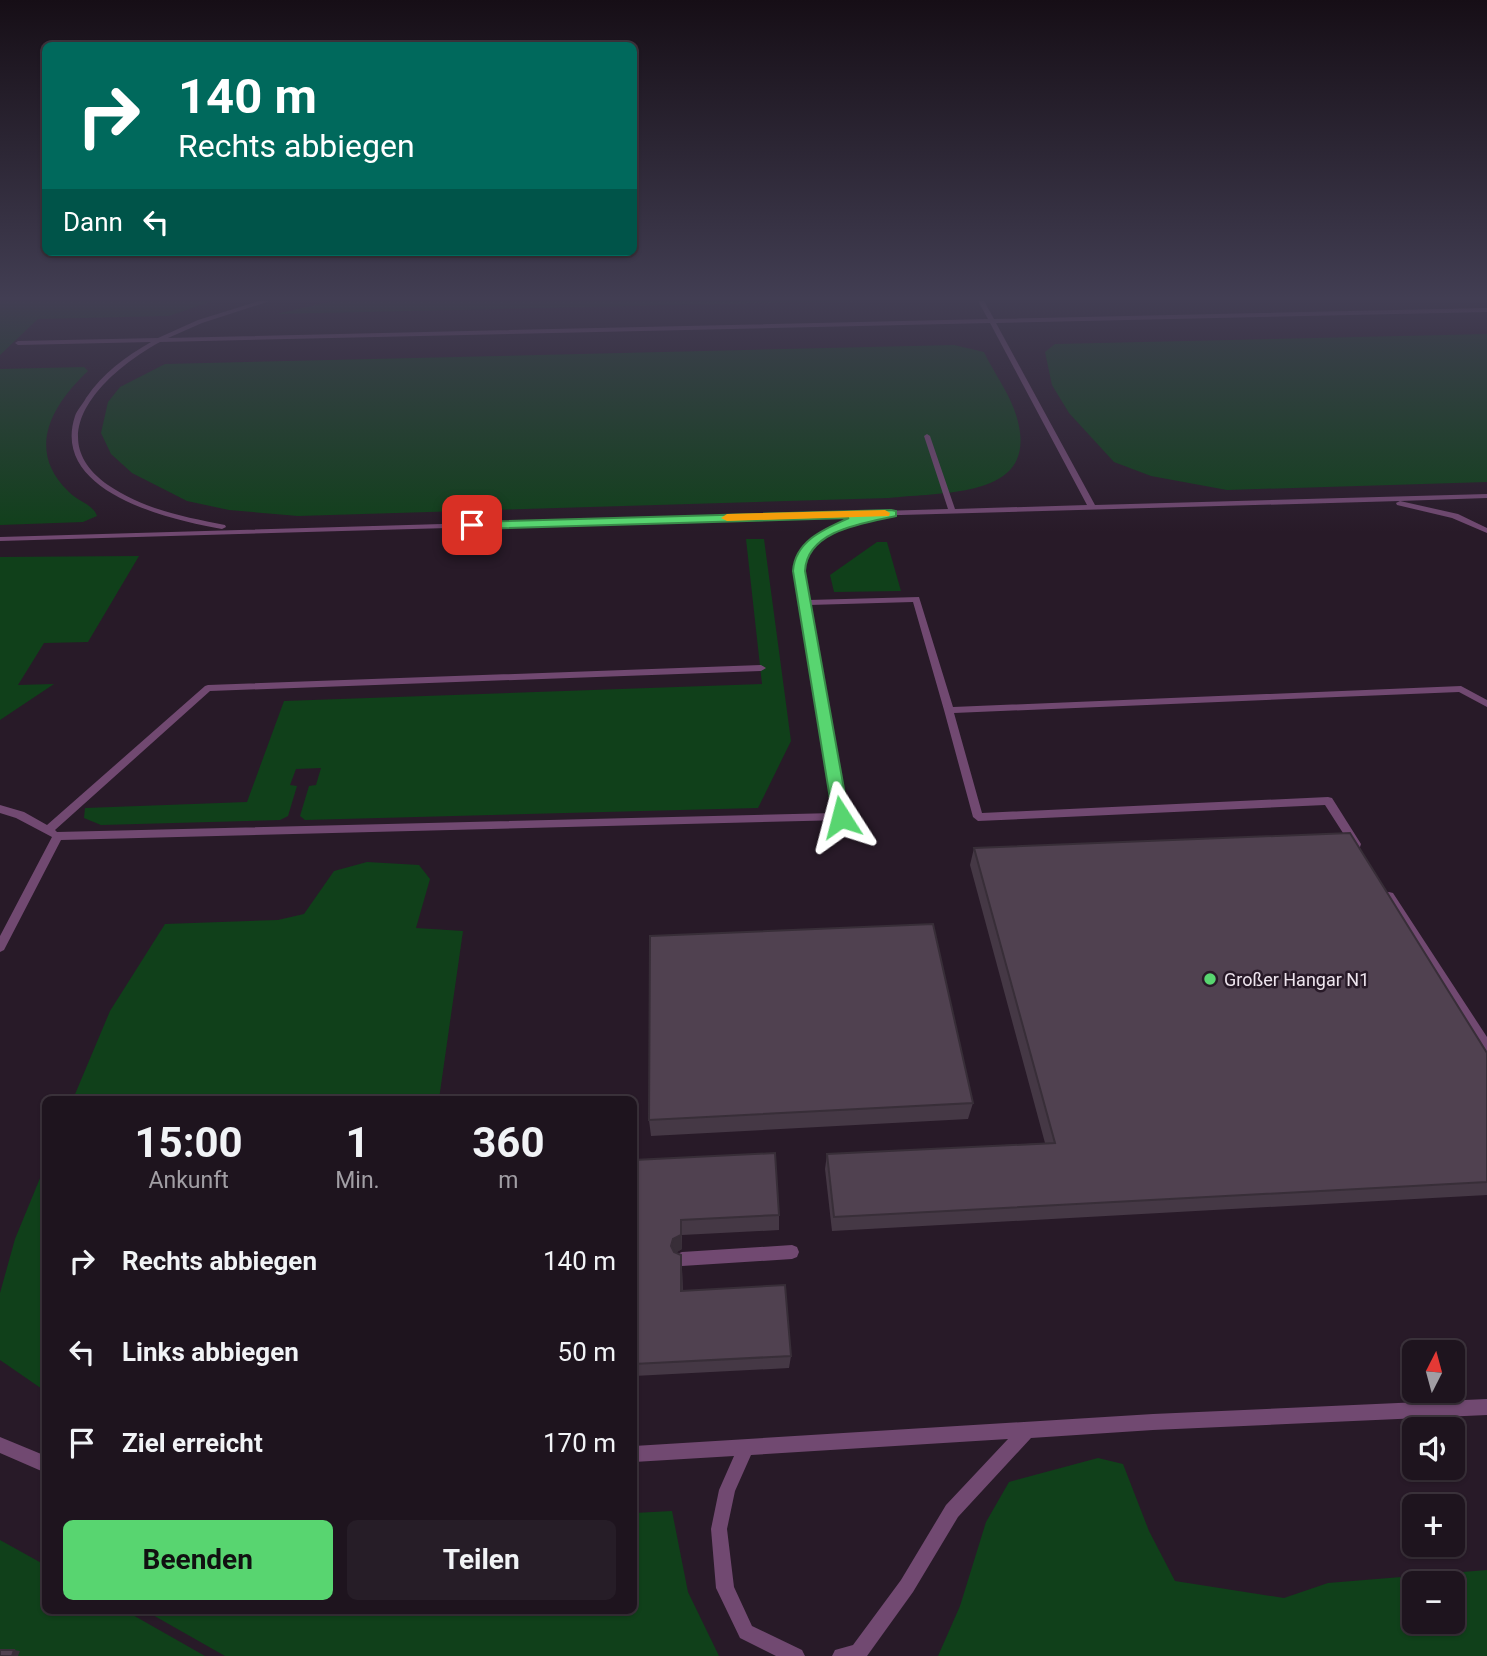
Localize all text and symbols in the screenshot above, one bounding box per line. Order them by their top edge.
text: 140 m [178,68,317,125]
icon: right [63,70,154,161]
text: Rechts abbiegen [178,127,415,165]
icon: left [137,203,175,241]
text: Dann [63,207,123,237]
pin [442,495,502,555]
icon: arrive [453,506,491,544]
position arrow [804,780,878,854]
place label: Großer Hangar N1 [1224,969,1369,990]
marker: Großer Hangar N1 [1202,971,1218,987]
text: 15:00 [135,1118,243,1167]
text: 1 [345,1118,370,1167]
text: 360 [472,1118,544,1167]
text: Ankunft [148,1167,229,1194]
text: Min. [335,1167,380,1194]
text: m [498,1167,518,1194]
icon: right [63,1242,101,1280]
text: Rechts abbiegen [122,1246,317,1276]
text: 140 m [543,1246,616,1276]
icon: left [63,1333,101,1371]
text: Links abbiegen [122,1337,299,1367]
text: 50 m [558,1337,616,1367]
north arrow [1402,1340,1465,1404]
map controls [1402,1340,1465,1634]
button: sound [1402,1417,1465,1480]
icon: arrive [63,1424,101,1462]
text: Ziel erreicht [122,1428,263,1458]
text: 170 m [543,1428,616,1458]
button: + [1402,1494,1465,1557]
button: Beenden [63,1520,333,1600]
button: Teilen [347,1520,616,1600]
button: − [1402,1571,1465,1634]

